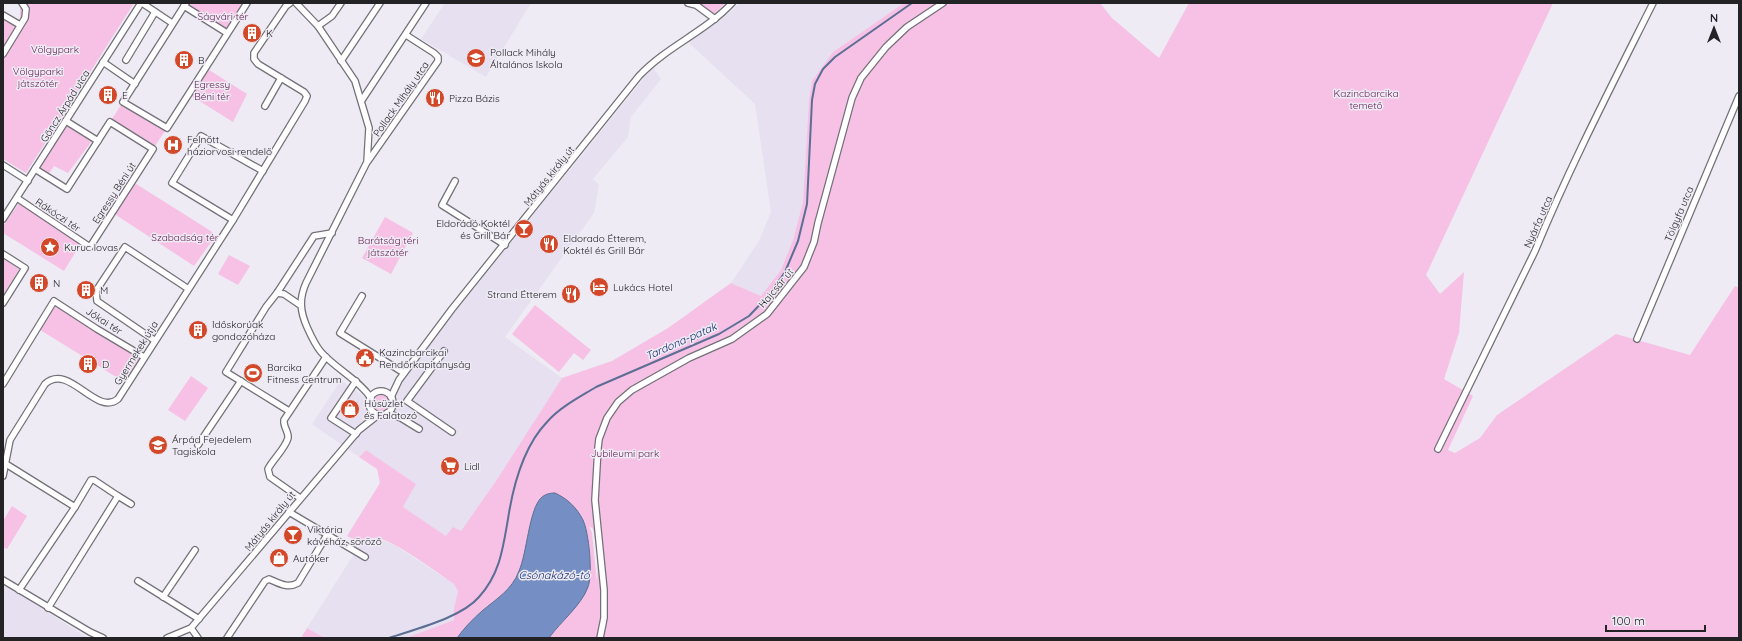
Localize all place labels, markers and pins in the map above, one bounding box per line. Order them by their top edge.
building icon: K [241,22,263,44]
place label: K [266,27,273,40]
place label: Pollack Mihály Általános Iskola [490,46,563,71]
school or university icon: Pollack Mihály Általános Iskola [465,47,487,69]
building icon: B [173,49,195,71]
place label: B [198,54,205,67]
building icon: E [97,84,119,106]
restaurant icon: Pizza Bázis [424,87,446,109]
place label: E [122,89,128,102]
place label: Pizza Bázis [449,92,500,105]
place label: Felnőtt háziorvosi rendelő [187,133,272,158]
hospital icon: Felnőtt háziorvosi rendelő [162,134,184,156]
place label: Eldorádó Koktél és Grill Bár [436,217,510,242]
bar icon: Eldorádó Koktél és Grill Bár [513,218,535,240]
place label: Eldorado Étterem, Koktél és Grill Bár [563,232,646,257]
restaurant icon: Eldorado Étterem, Koktél és Grill Bár [538,233,560,255]
place icon: Kuruc lovas [39,236,61,258]
place label: Kuruc lovas [64,241,118,254]
building icon: N [28,272,50,294]
hotel icon: Lukács Hotel [588,276,610,298]
place label: N [53,277,60,290]
building icon: M [75,279,97,301]
place label: Lukács Hotel [613,281,673,294]
restaurant icon: Strand Étterem [560,283,582,305]
place label: M [100,284,108,297]
place label: Strand Étterem [487,288,557,301]
place label: Időskorúak gondozóháza [212,318,275,343]
building icon: Időskorúak gondozóháza [187,319,209,341]
place label: Kazincbarcikai Rendőrkapitányság [379,346,470,371]
public building icon: Kazincbarcikai Rendőrkapitányság [354,347,376,369]
building icon: D [77,353,99,375]
place label: D [102,358,109,371]
place label: Barcika Fitness Centrum [267,361,342,386]
sports icon: Barcika Fitness Centrum [242,362,264,384]
place label: Húsüzlet és Falatozó [364,397,417,422]
shop icon: Húsüzlet és Falatozó [339,398,361,420]
place label: Árpád Fejedelem Tagiskola [172,433,251,458]
school or university icon: Árpád Fejedelem Tagiskola [147,434,169,456]
supermarket icon: Lidl [439,455,461,477]
place label: Lidl [464,460,480,473]
place label: Viktória kávéház, söröző [307,523,382,548]
bar icon: Viktória kávéház, söröző [282,524,304,546]
shop icon: Autóker [268,547,290,569]
place label: Autóker [293,552,329,565]

